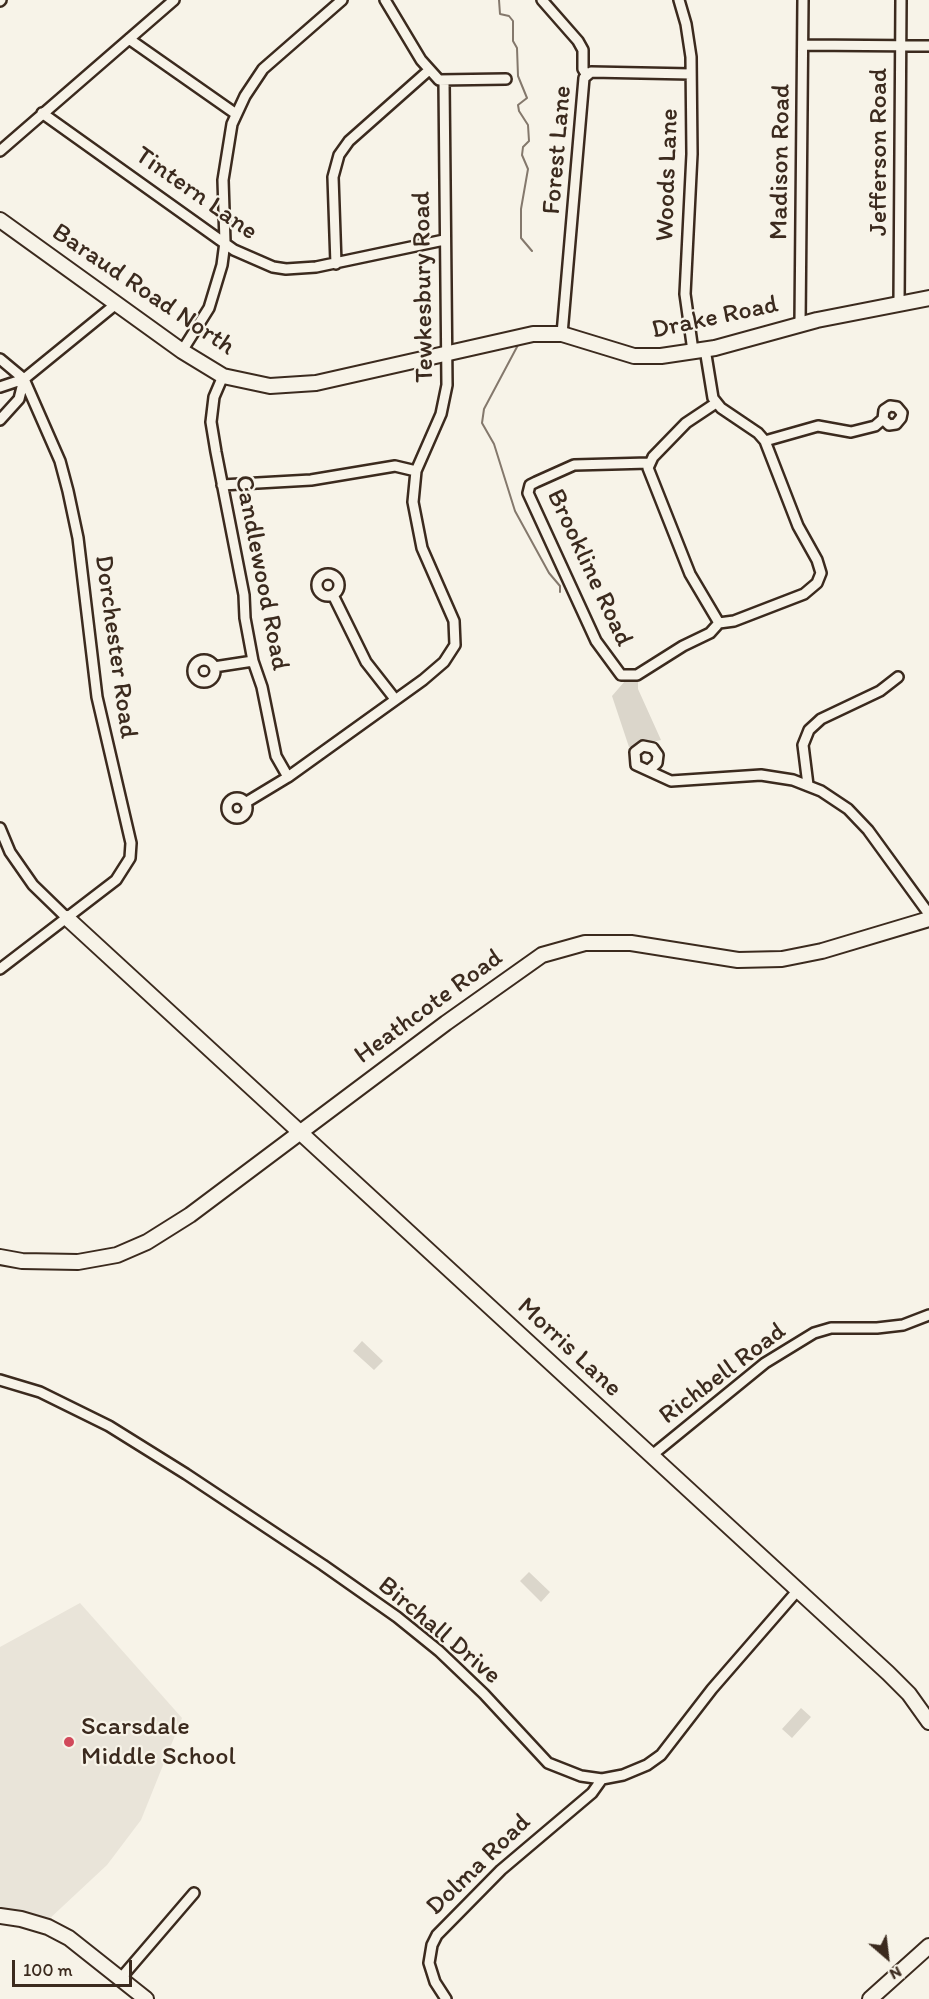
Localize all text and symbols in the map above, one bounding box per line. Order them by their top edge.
street label: Jefferson Road [863,68,895,236]
street label: Forest Lane [537,84,579,216]
street label: Madison Road [764,84,798,240]
street label: Woods Lane [650,108,686,242]
street label: Tintern Lane [129,140,263,248]
street label: Tewkesbury Road [407,191,441,383]
street label: Baraud Road North [45,217,241,363]
street label: Drake Road [649,289,781,347]
street label: Candlewood Road [227,473,295,673]
street label: Brookline Road [539,484,639,652]
street label: Dorchester Road [87,553,143,741]
street label: Heathcote Road [349,943,509,1071]
street label: Morris Lane [510,1292,628,1404]
street label: Richbell Road [654,1316,792,1432]
street label: Birchall Drive [371,1570,507,1692]
place label: Scarsdale Middle School [81,1711,236,1772]
marker: Scarsdale Middle School [62,1735,76,1749]
street label: Dolma Road [420,1807,538,1923]
north arrow [857,1927,917,1987]
scale bar [15,1948,135,1986]
text: 100 m [23,1959,73,1981]
text: N [886,1962,905,1984]

